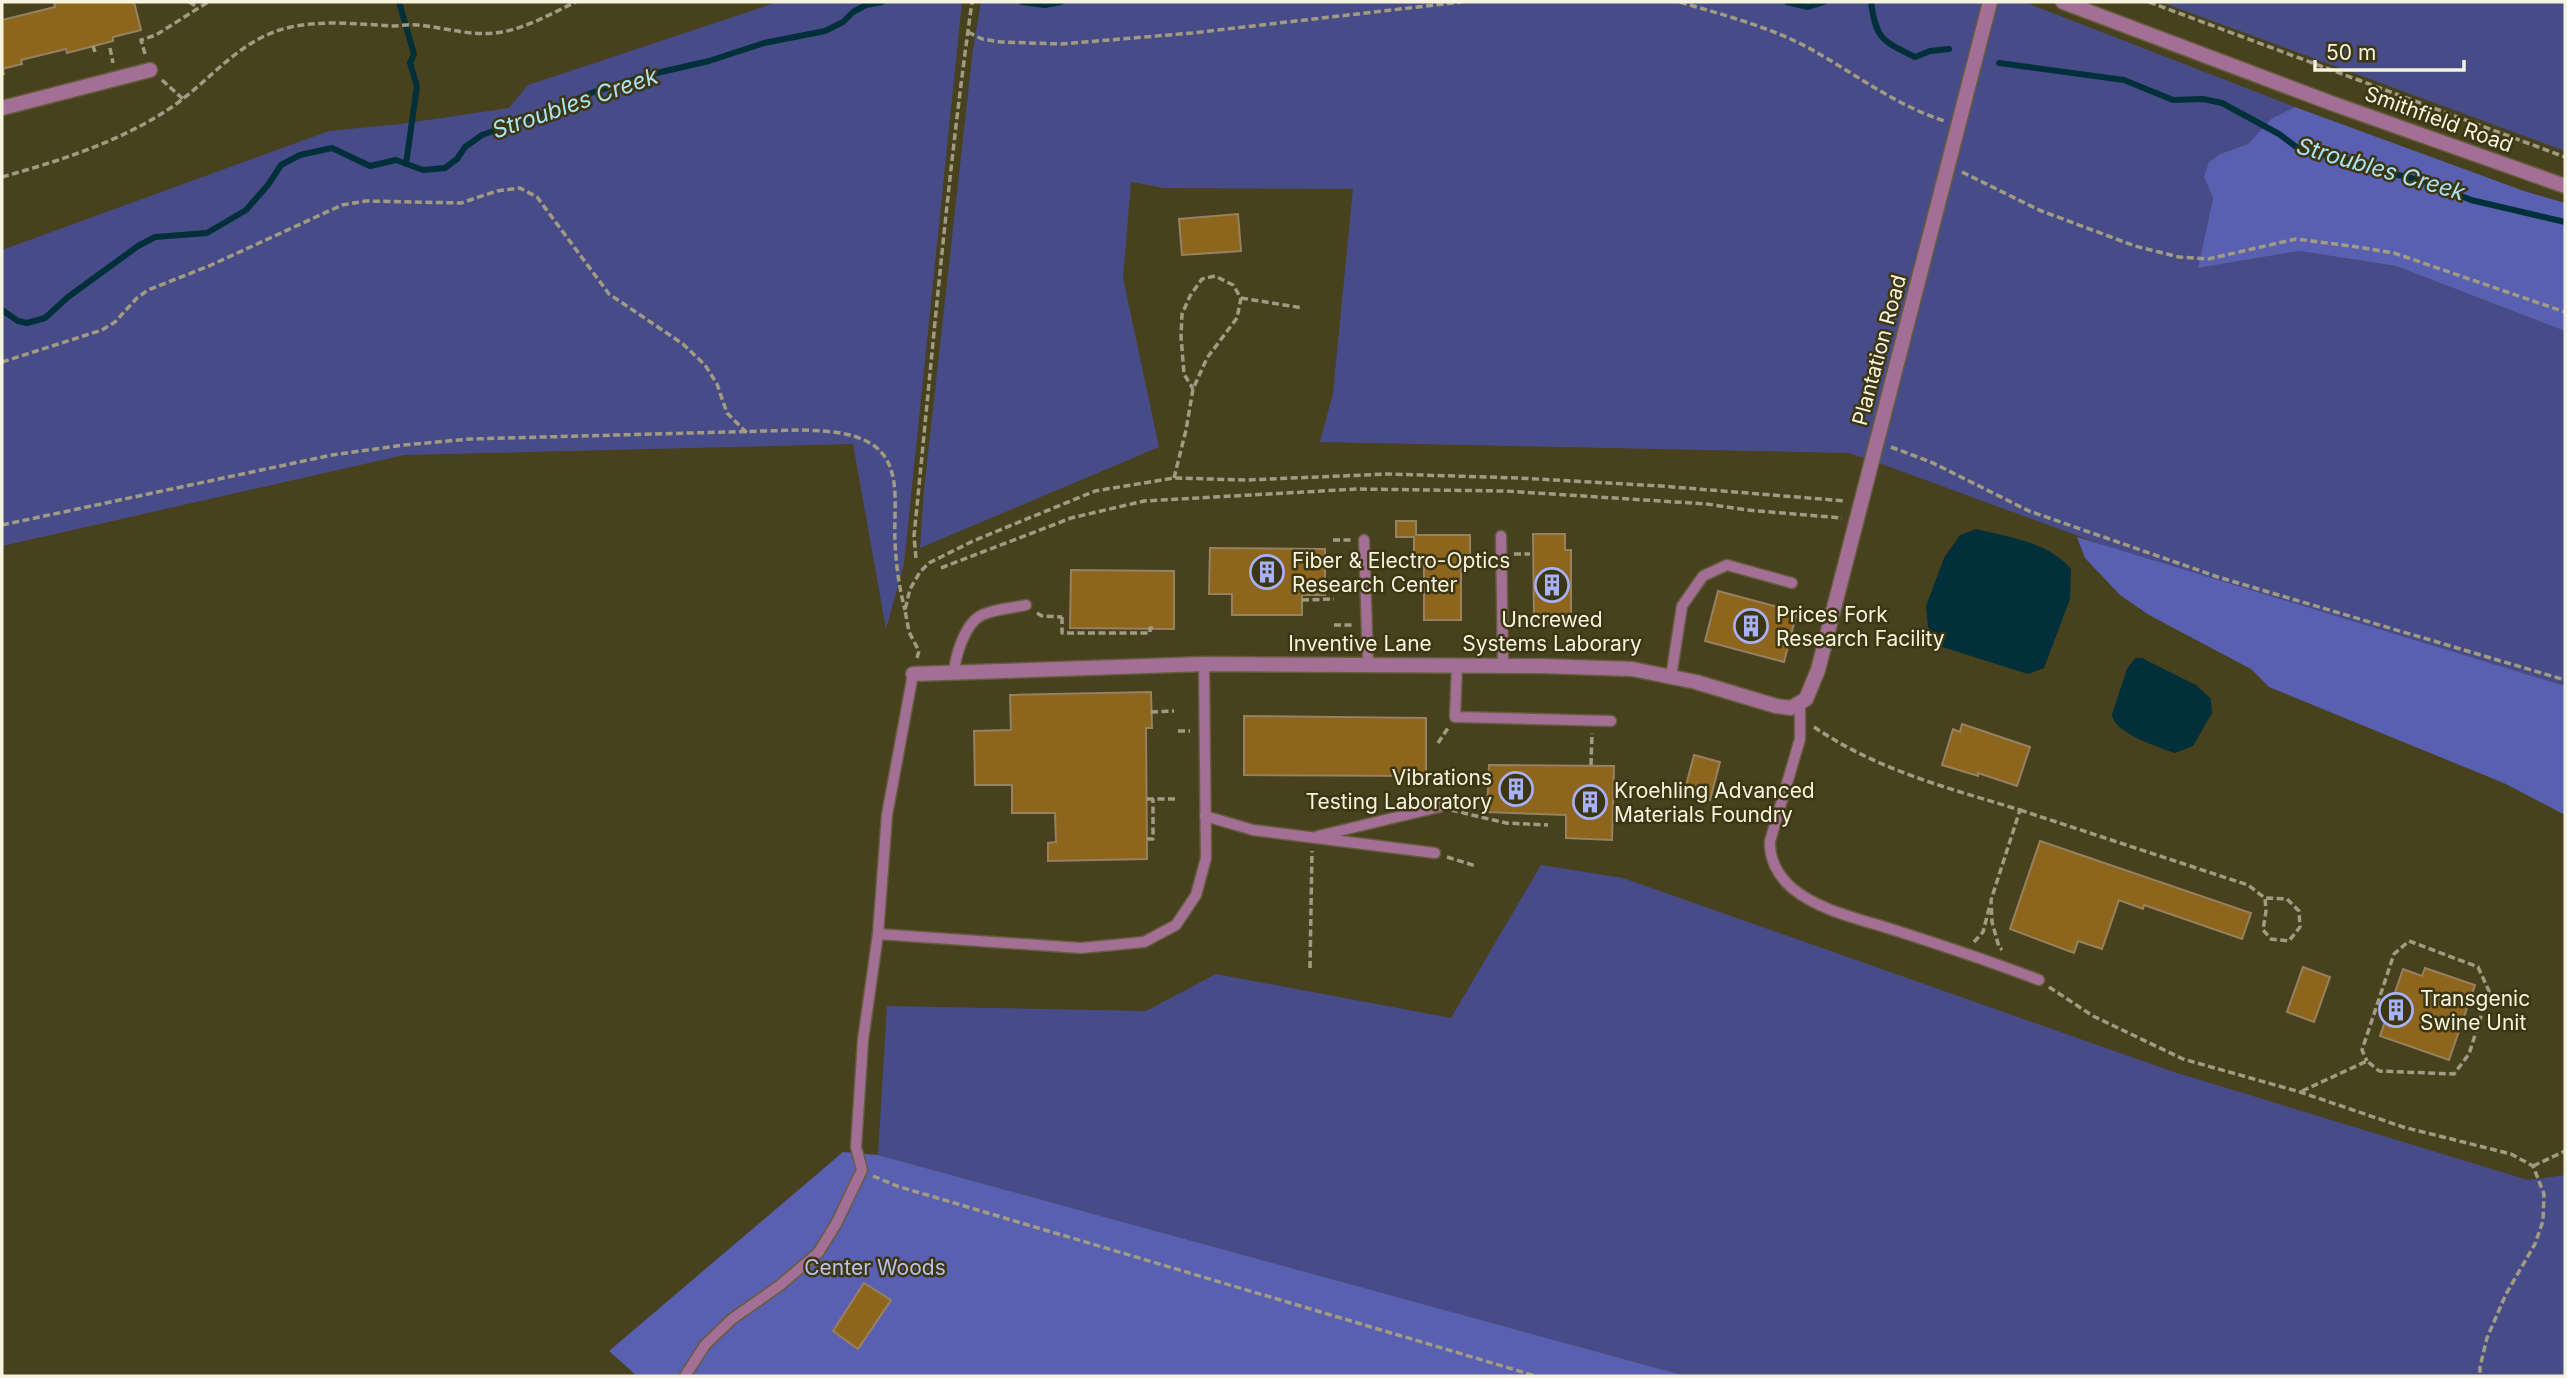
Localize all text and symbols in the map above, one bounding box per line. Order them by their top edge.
scale bar [2315,28,2464,72]
text: 50 m [2326,40,2376,65]
water label: Stroubles Creek [488,61,662,145]
street label: Smithfield Road [2361,81,2517,157]
water label: Stroubles Creek [2294,132,2469,206]
street label: Plantation Road [1847,272,1911,428]
place label: Fiber & Electro-Optics Research Center [1292,548,1510,597]
building icon: Fiber & Electro-Optics Research Center [1248,553,1286,591]
building icon: Uncrewed Systems Laborary [1533,566,1571,604]
place label: Prices Fork Research Facility [1776,602,1945,651]
place label: Uncrewed Systems Laborary [1462,607,1642,656]
building icon: Prices Fork Research Facility [1732,607,1770,645]
street label: Inventive Lane [1288,631,1432,656]
place label: Vibrations Testing Laboratory [1306,765,1492,814]
building icon: Vibrations Testing Laboratory [1497,770,1535,808]
place label: Kroehling Advanced Materials Foundry [1614,778,1815,827]
building icon: Kroehling Advanced Materials Foundry [1571,783,1609,821]
place label: Transgenic Swine Unit [2420,986,2530,1035]
building icon: Transgenic Swine Unit [2377,991,2415,1029]
park label: Center Woods [804,1255,946,1280]

